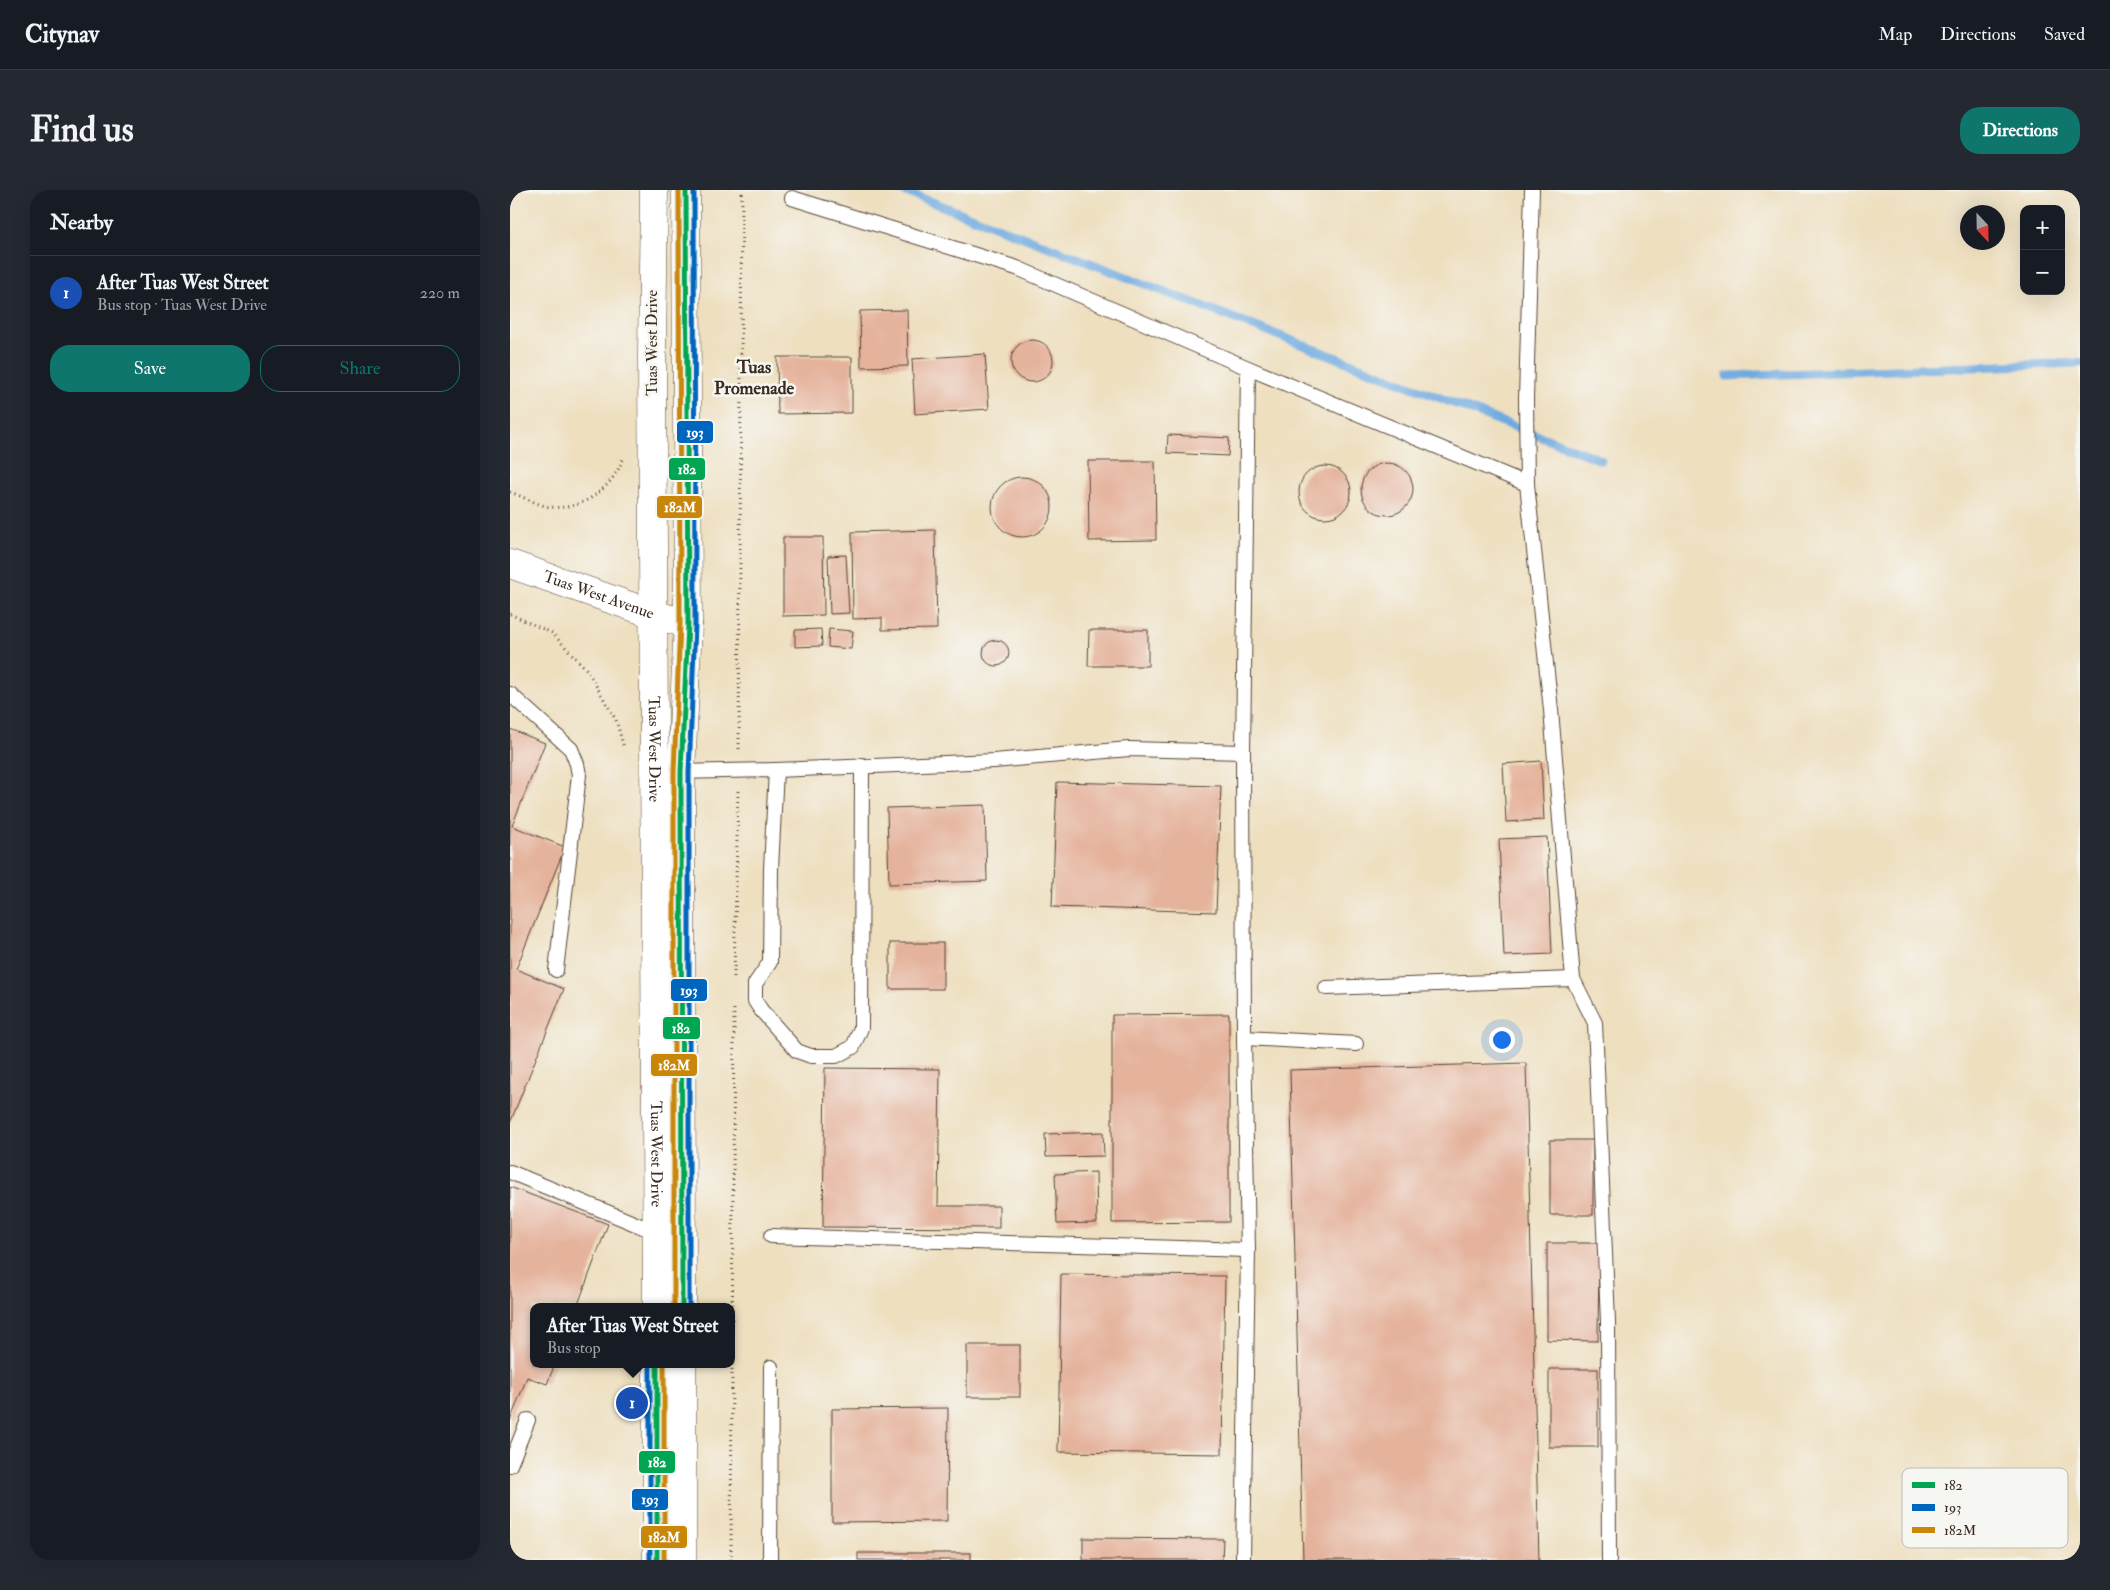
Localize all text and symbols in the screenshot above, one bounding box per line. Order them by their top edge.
text: Citynav [25,19,99,50]
text: Map [1879,23,1912,46]
text: Directions [1940,23,2016,46]
text: Saved [2044,23,2085,46]
button: Directions [1960,107,2080,154]
text: Find us [30,108,134,152]
north arrow [1960,205,2005,250]
map controls [2020,205,2065,295]
button: + [2020,205,2065,250]
text: Nearby [50,209,113,236]
button: − [2020,250,2065,295]
text: After Tuas West Street [97,271,269,295]
text: 1 [63,283,69,303]
text: 220 m [420,283,460,303]
street label: Tuas West Drive [642,290,662,396]
text: Bus stop · Tuas West Drive [97,295,267,315]
button: Save [50,345,250,392]
button: Share [260,345,460,392]
district label: Tuas Promenade [714,356,795,400]
line badge: 193 [676,420,714,444]
text: 193 [686,424,704,441]
line badge: 182 [668,457,706,481]
text: 182 [678,461,696,478]
line badge: 182M [656,495,703,519]
text: 182M [664,499,697,516]
street label: Tuas West Avenue [541,566,657,624]
street label: Tuas West Drive [644,696,664,802]
line badge: 193 [670,978,708,1002]
text: 193 [680,982,698,999]
line badge: 182 [662,1016,701,1040]
text: 182 [672,1020,690,1037]
your location [1489,1027,1515,1053]
line badge: 182M [650,1053,698,1077]
text: 182M [658,1057,691,1074]
street label: Tuas West Drive [646,1101,666,1207]
popup [530,1303,735,1368]
text: After Tuas West Street [547,1314,718,1338]
text: Bus stop [547,1338,601,1358]
pin: 1 [616,1384,648,1422]
line badge: 182 [638,1450,676,1474]
text: 182 [648,1454,666,1471]
legend [1902,1468,2068,1548]
text: 182 [1944,1477,1963,1494]
line badge: 193 [631,1488,669,1511]
text: 193 [641,1491,659,1508]
text: 193 [1944,1499,1962,1516]
text: 182M [1944,1522,1977,1539]
line badge: 182M [640,1525,688,1549]
text: 182M [648,1529,681,1546]

